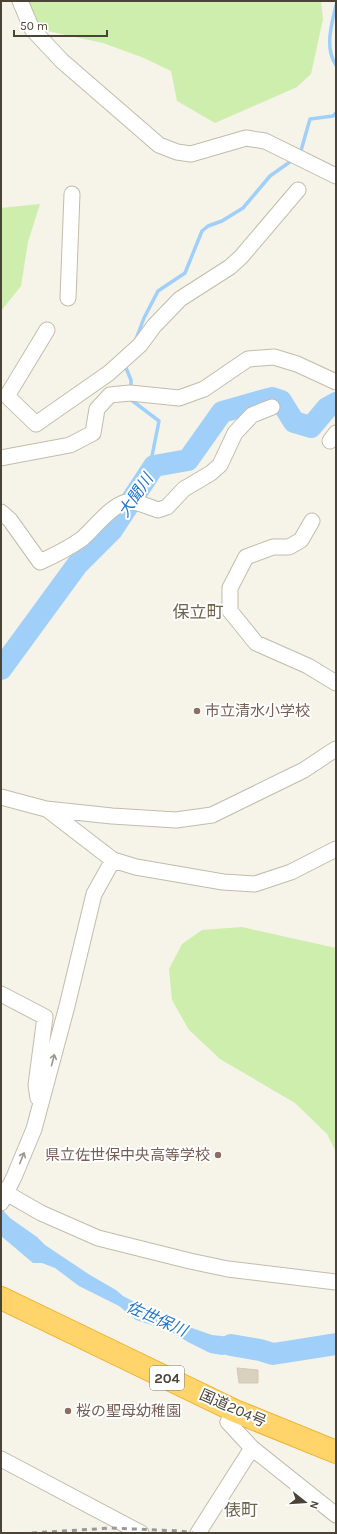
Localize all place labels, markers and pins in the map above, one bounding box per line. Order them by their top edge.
place label: 市立清水小学校 [205,702,310,720]
marker: 市立清水小学校 [192,706,202,716]
place label: 県立佐世保中央高等学校 [45,1146,210,1164]
marker: 県立佐世保中央高等学校 [213,1150,223,1160]
place label: 桜の聖母幼稚園 [76,1402,181,1420]
marker: 桜の聖母幼稚園 [63,1406,73,1416]

